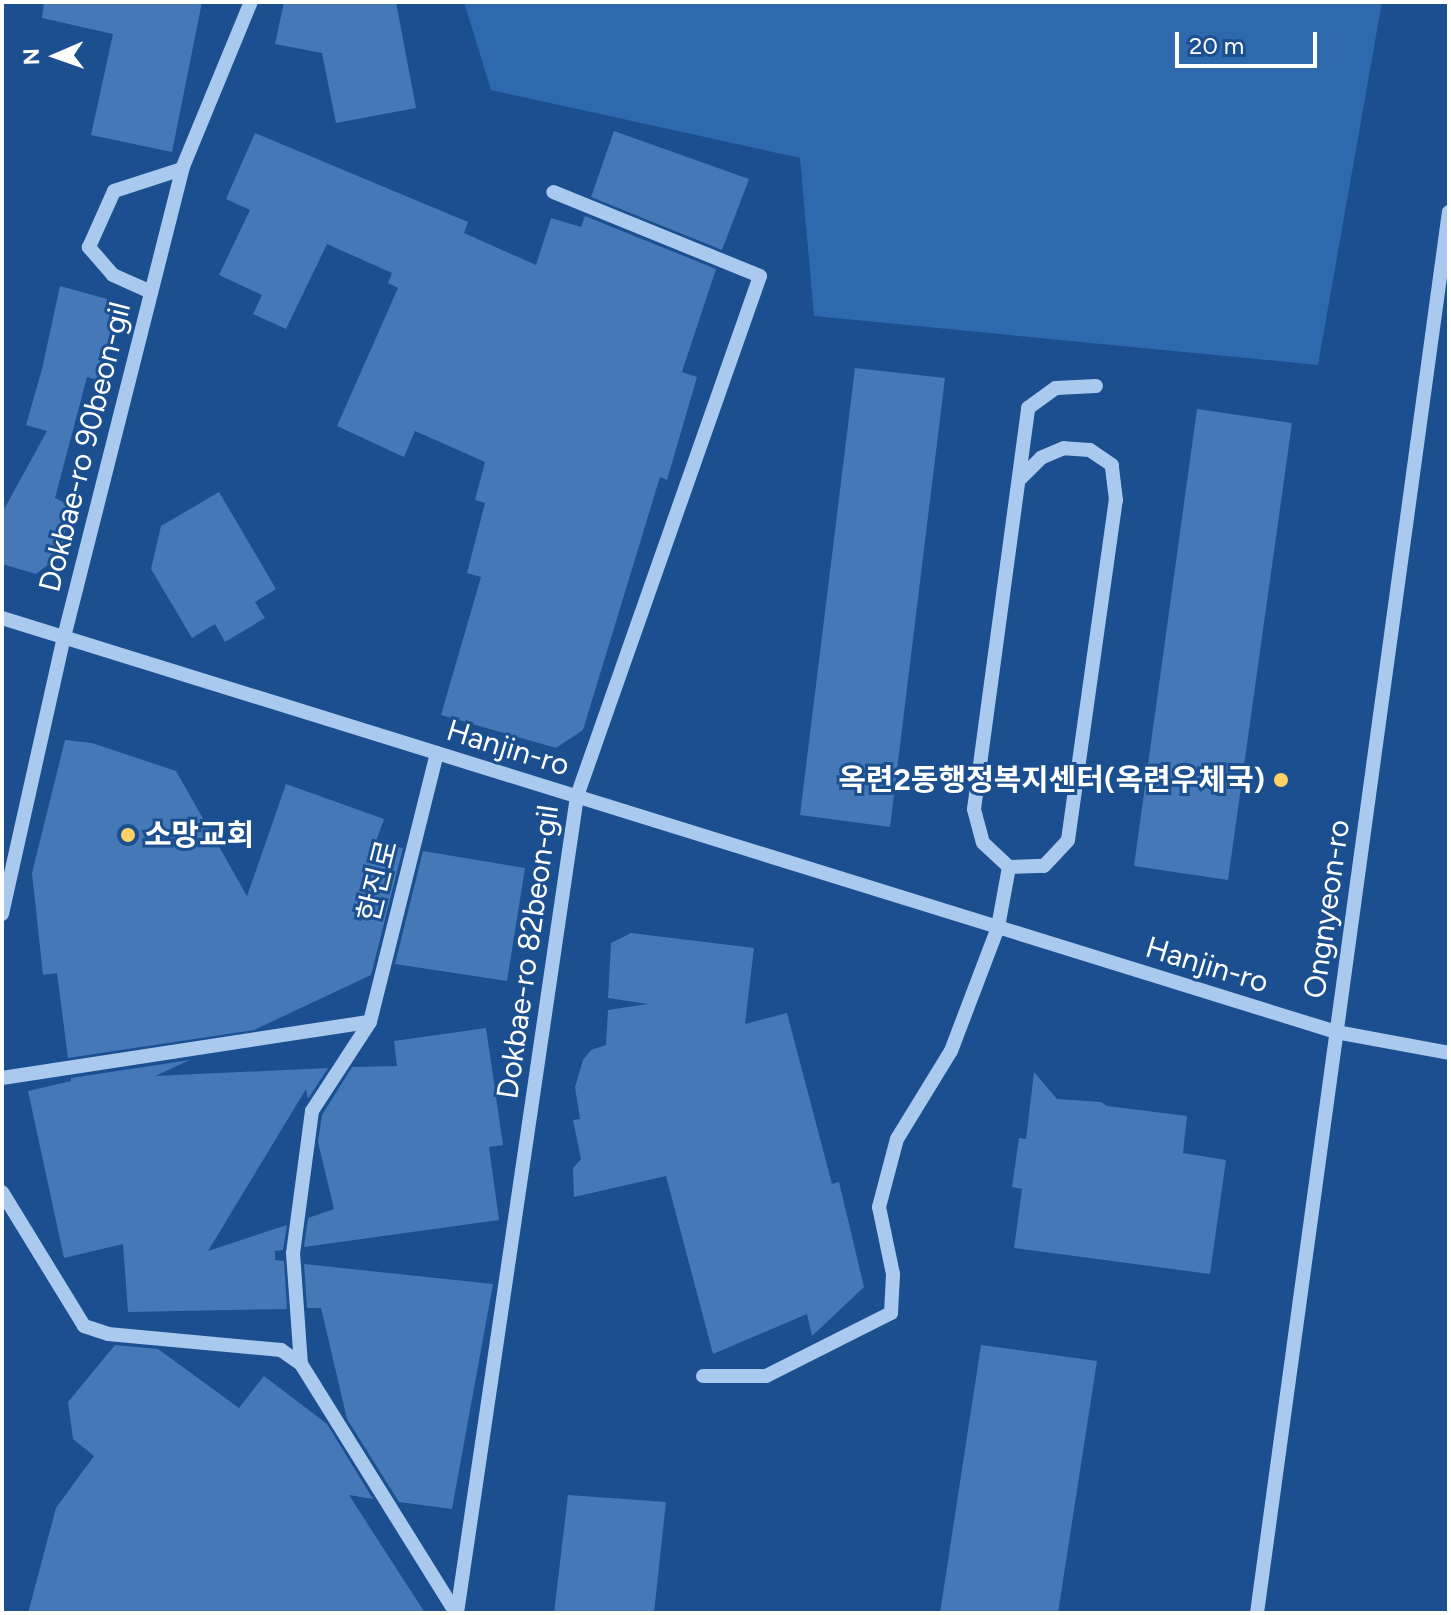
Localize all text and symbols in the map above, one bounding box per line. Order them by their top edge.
north arrow [16,16,96,96]
scale bar [1179,16,1321,66]
text: 20 m [1189,31,1244,60]
text: N [18,48,45,66]
street label: Dokbae-ro 90beon-gil [32,298,138,596]
street label: Hanjin-ro [442,712,574,784]
place label: 옥련2동행정복지센터(옥련우체국) [838,762,1265,798]
marker: 옥련2동행정복지센터(옥련우체국) [1272,771,1290,789]
street label: Dokbae-ro 82beon-gil [490,803,566,1101]
place label: 소망교회 [144,817,254,853]
street label: Ongnyeon-ro [1297,817,1357,1001]
marker: 소망교회 [119,826,137,844]
street label: 한진로 [351,836,405,926]
street label: Hanjin-ro [1141,929,1273,1001]

